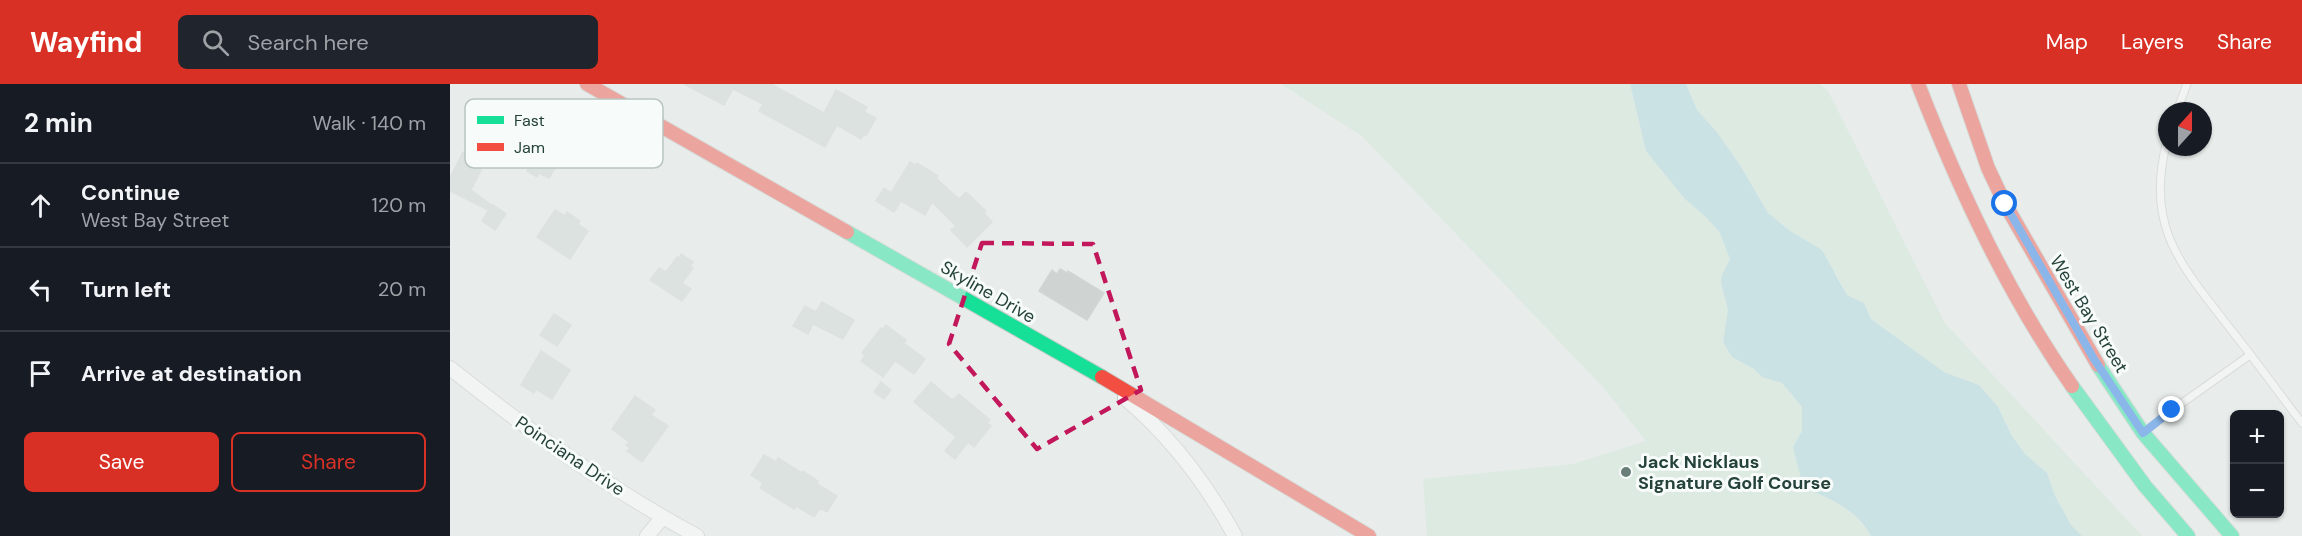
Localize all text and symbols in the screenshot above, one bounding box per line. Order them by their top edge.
search box [178,15,598,69]
text: Wayfind [30,24,142,61]
icon: search [199,26,232,59]
text: Search here [247,28,369,57]
text: Map [2046,28,2088,56]
text: Layers [2121,28,2184,56]
text: Share [2217,28,2272,56]
legend [465,99,663,168]
north arrow [2158,102,2212,156]
text: 2 min [24,106,93,140]
text: Walk · 140 m [312,110,426,136]
text: Fast [514,110,545,131]
text: Jam [514,137,545,158]
text: Continue [81,178,180,207]
icon: ahead [24,189,57,222]
route start [1991,190,2017,216]
text: 120 m [372,192,426,218]
text: West Bay Street [81,207,229,233]
street label: West Bay Street [2044,251,2134,377]
street label: Skyline Drive [936,255,1040,329]
icon: left [24,273,57,306]
text: Turn left [81,275,171,304]
text: 20 m [378,276,426,302]
icon: arrive [24,357,57,390]
text: Arrive at destination [81,359,302,388]
route end [2158,396,2184,422]
street label: Poinciana Drive [511,410,629,502]
map controls [2230,410,2284,518]
button: + [2230,410,2284,464]
button: Save [24,432,219,492]
button: Share [231,432,426,492]
place label: Jack Nicklaus Signature Golf Course [1638,450,1831,495]
button: − [2230,464,2284,518]
marker: Jack Nicklaus Signature Golf Course [1619,465,1633,479]

